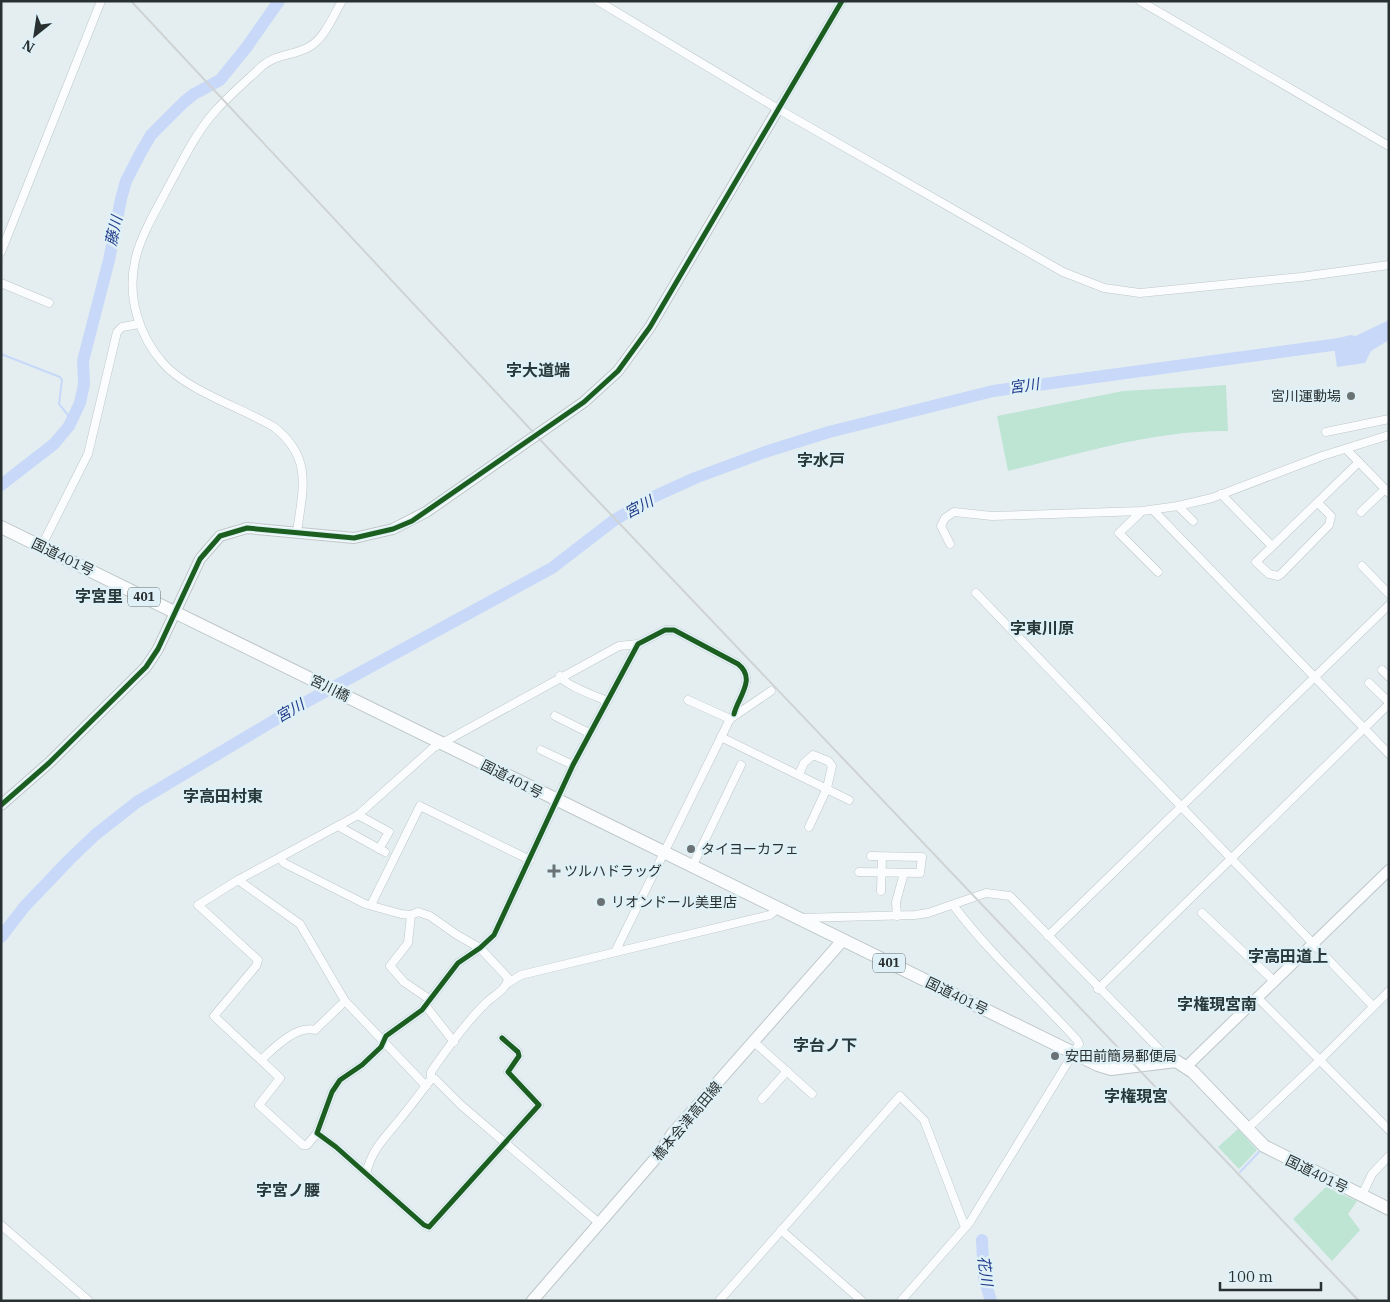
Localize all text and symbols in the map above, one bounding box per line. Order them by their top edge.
north arrow [10,10,60,60]
text: N [19,36,38,57]
water label: 藤川 [101,212,127,248]
district label: 字大道端 [506,360,570,380]
water label: 宮川 [1008,374,1042,397]
place label: 宮川運動場 [1271,387,1341,405]
marker: 宮川運動場 [1345,390,1357,402]
district label: 字水戸 [797,450,845,470]
water label: 宮川 [621,490,658,522]
street label: 国道401号 [29,534,97,580]
district label: 字宮里 [75,586,123,606]
road number: 401 [128,588,160,606]
district label: 字東川原 [1010,618,1074,638]
street label: 宮川橋 [307,671,353,705]
water label: 宮川 [272,694,309,726]
street label: 国道401号 [478,756,546,802]
district label: 字高田村東 [183,786,263,806]
place label: タイヨーカフェ [701,840,799,858]
marker: タイヨーカフェ [685,843,697,855]
place label: ツルハドラッグ [564,862,662,880]
marker: ツルハドラッグ [548,865,560,877]
place label: リオンドール美里店 [611,893,737,911]
marker: リオンドール美里店 [595,896,607,908]
district label: 字高田道上 [1248,946,1328,966]
road number: 401 [873,954,905,972]
street label: 国道401号 [923,973,991,1019]
district label: 字権現宮南 [1177,994,1257,1014]
district label: 字台ノ下 [793,1035,857,1055]
place label: 安田前簡易郵便局 [1065,1047,1177,1065]
marker: 安田前簡易郵便局 [1049,1050,1061,1062]
street label: 橋本会津高田線 [649,1078,725,1164]
district label: 字権現宮 [1104,1086,1168,1106]
street label: 国道401号 [1283,1151,1351,1197]
district label: 字宮ノ腰 [256,1180,320,1200]
water label: 花川 [974,1255,997,1289]
scale bar [1220,1260,1321,1292]
text: 100 m [1228,1267,1273,1286]

